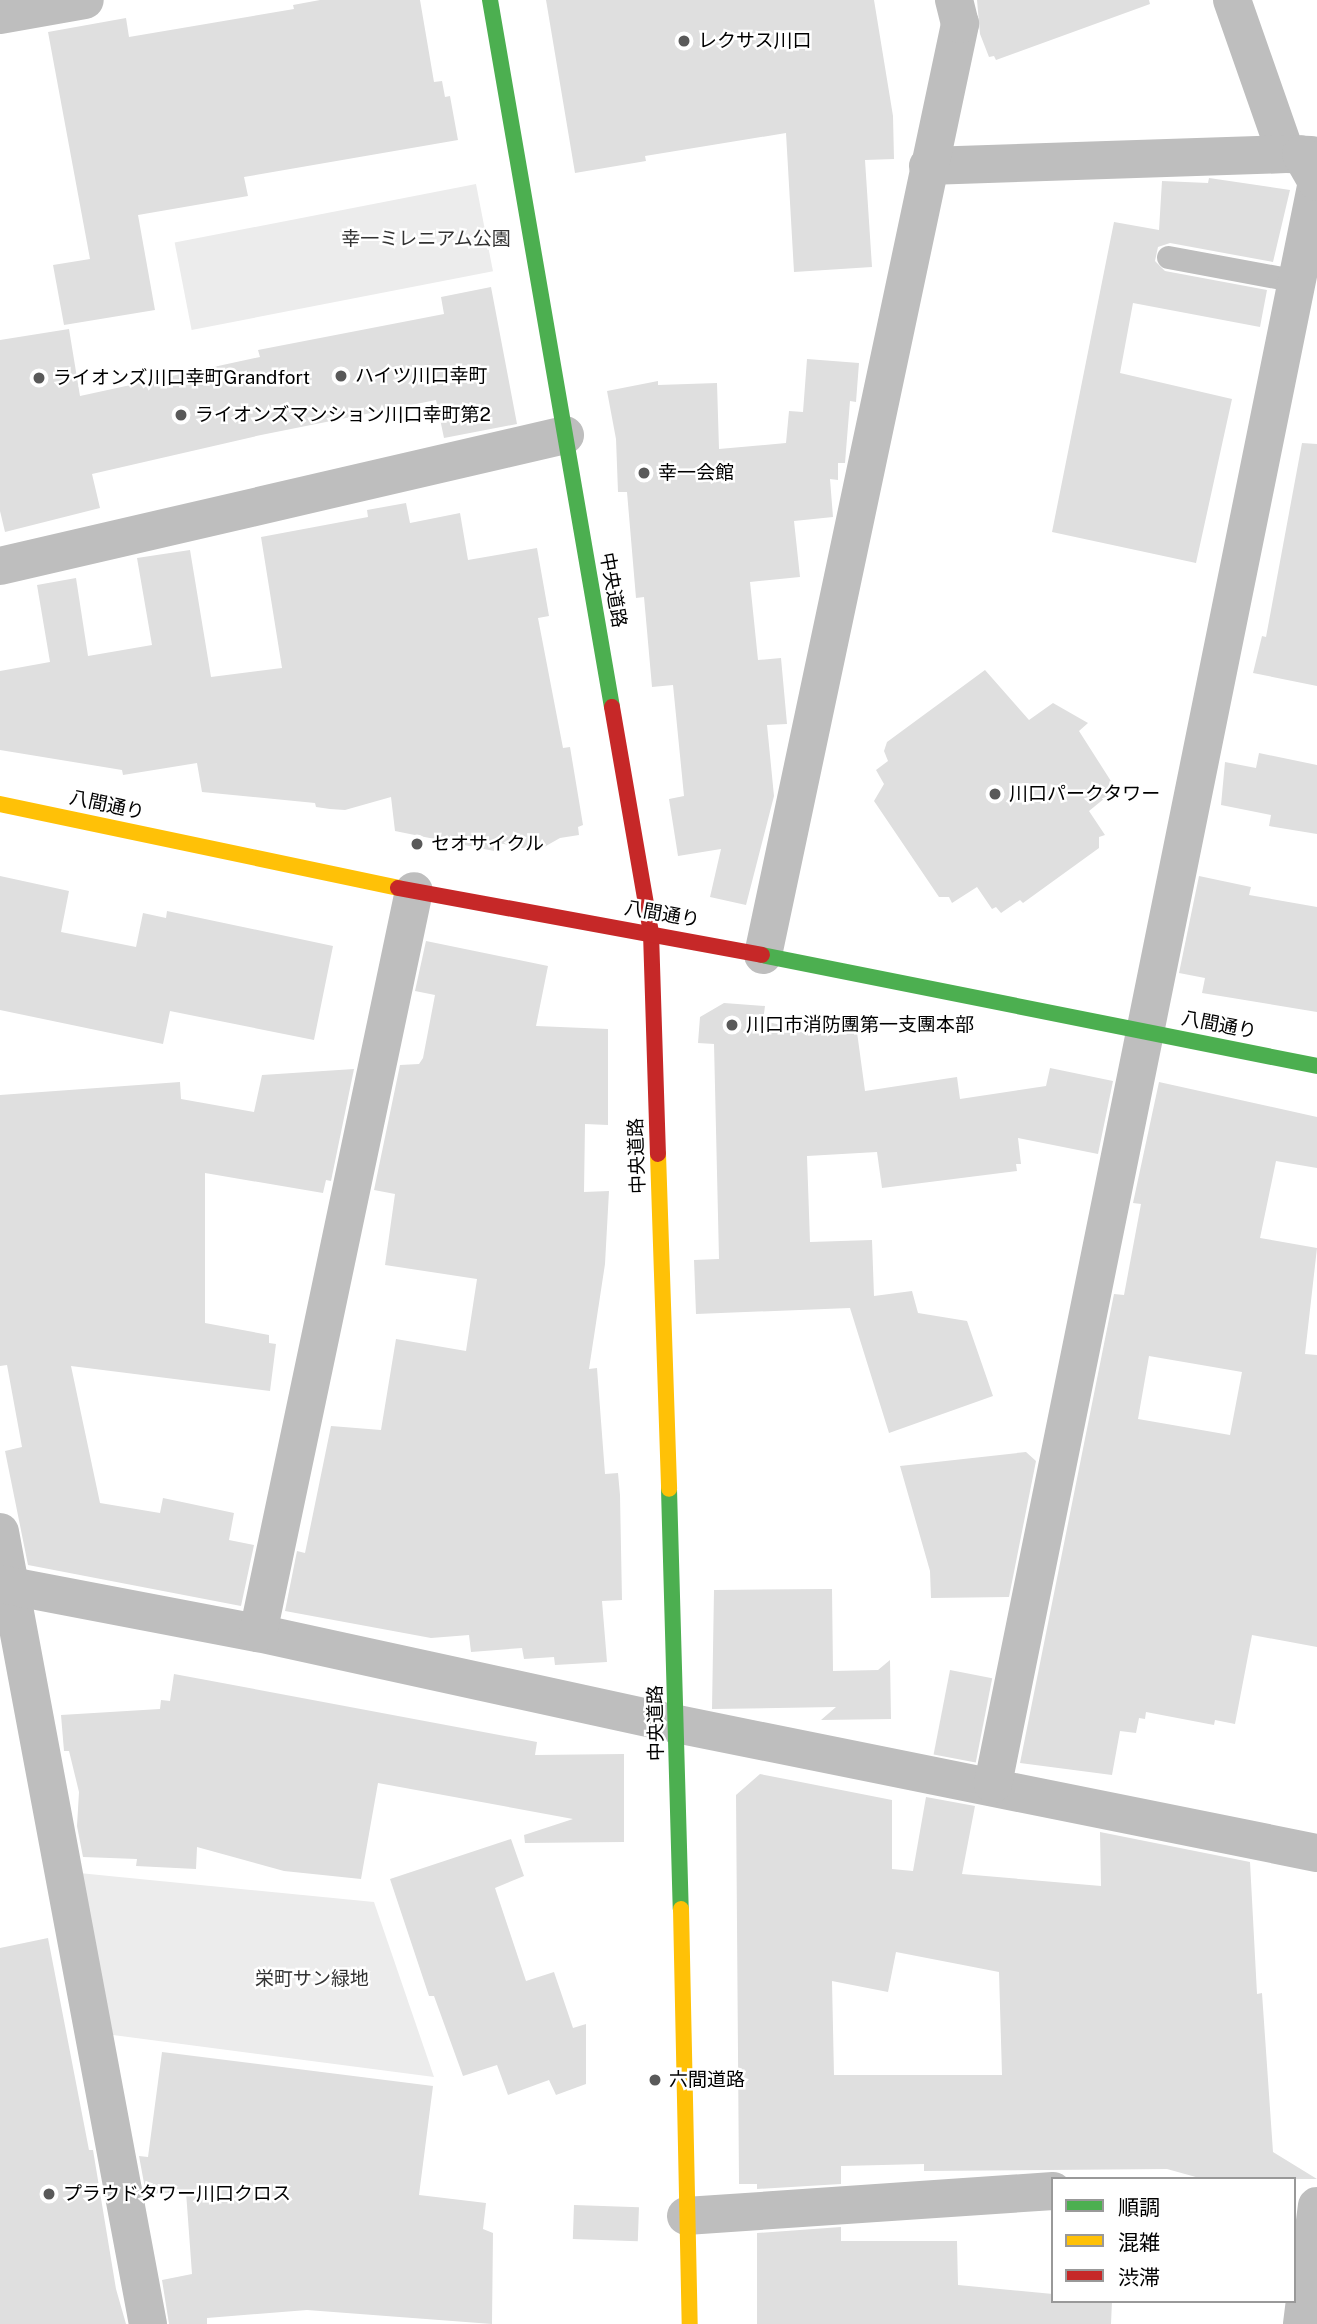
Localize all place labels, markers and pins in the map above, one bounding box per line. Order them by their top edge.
place label: レクサス川口 [698,30,812,52]
marker: レクサス川口 [676,33,692,49]
place label: ハイツ川口幸町 [355,365,488,387]
place label: ライオンズ川口幸町Grandfort [53,367,310,389]
marker: ハイツ川口幸町 [333,368,349,384]
marker: ライオンズ川口幸町Grandfort [31,370,47,386]
place label: ライオンズマンション川口幸町第2 [195,404,491,426]
marker: ライオンズマンション川口幸町第2 [173,407,189,423]
place label: 幸一会館 [658,462,734,484]
marker: 幸一会館 [636,465,652,481]
place label: 川口パークタワー [1009,783,1161,805]
marker: 川口パークタワー [987,786,1003,802]
place label: セオサイクル [431,833,545,855]
marker: セオサイクル [409,836,425,852]
place label: 川口市消防團第一支團本部 [746,1014,974,1036]
marker: 川口市消防團第一支團本部 [724,1017,740,1033]
place label: 六間道路 [669,2069,745,2091]
marker: 六間道路 [647,2072,663,2088]
place label: プラウドタワー川口クロス [63,2183,291,2205]
marker: プラウドタワー川口クロス [41,2186,57,2202]

